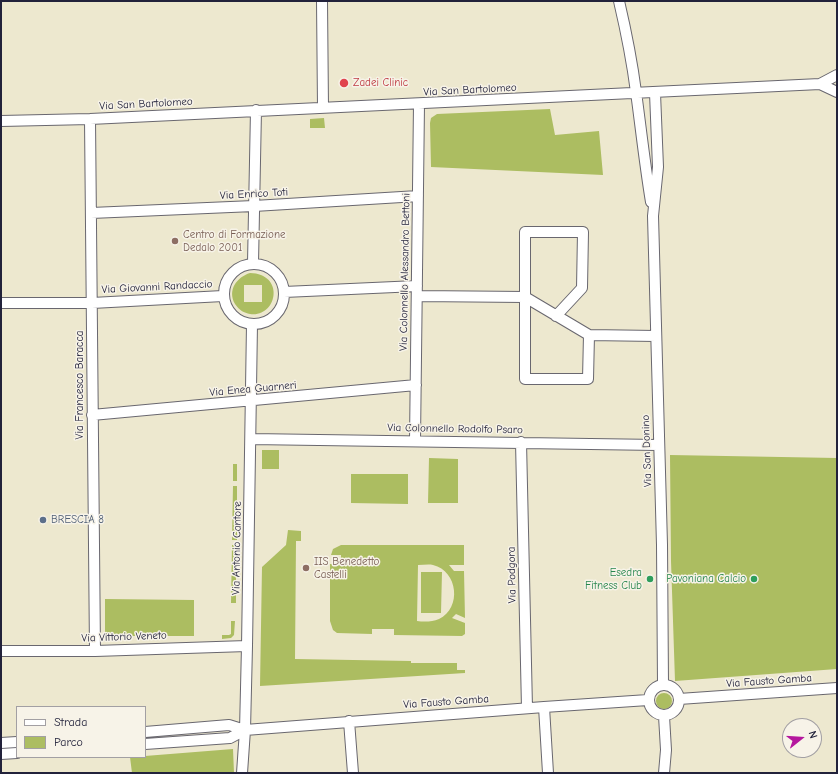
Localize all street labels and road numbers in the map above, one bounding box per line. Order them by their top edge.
street label: Via San Bartolomeo [423,81,517,99]
street label: Via San Bartolomeo [99,95,193,113]
street label: Via Enrico Toti [220,186,288,202]
street label: Via Colonnello Alessandro Bettoni [397,193,413,351]
street label: Via Giovanni Randaccio [101,278,213,296]
street label: Via Francesco Baracca [73,331,87,439]
street label: Via Enea Guarneri [209,379,297,399]
street label: Via San Donino [639,415,655,487]
street label: Via Colonnello Rodolfo Psaro [387,421,523,437]
street label: Via Antonio Cantore [230,501,244,595]
street label: Via Podgora [505,547,519,603]
street label: Via Vittorio Veneto [81,629,167,645]
street label: Via Fausto Gamba [726,671,812,691]
street label: Via Fausto Gamba [403,692,489,712]

